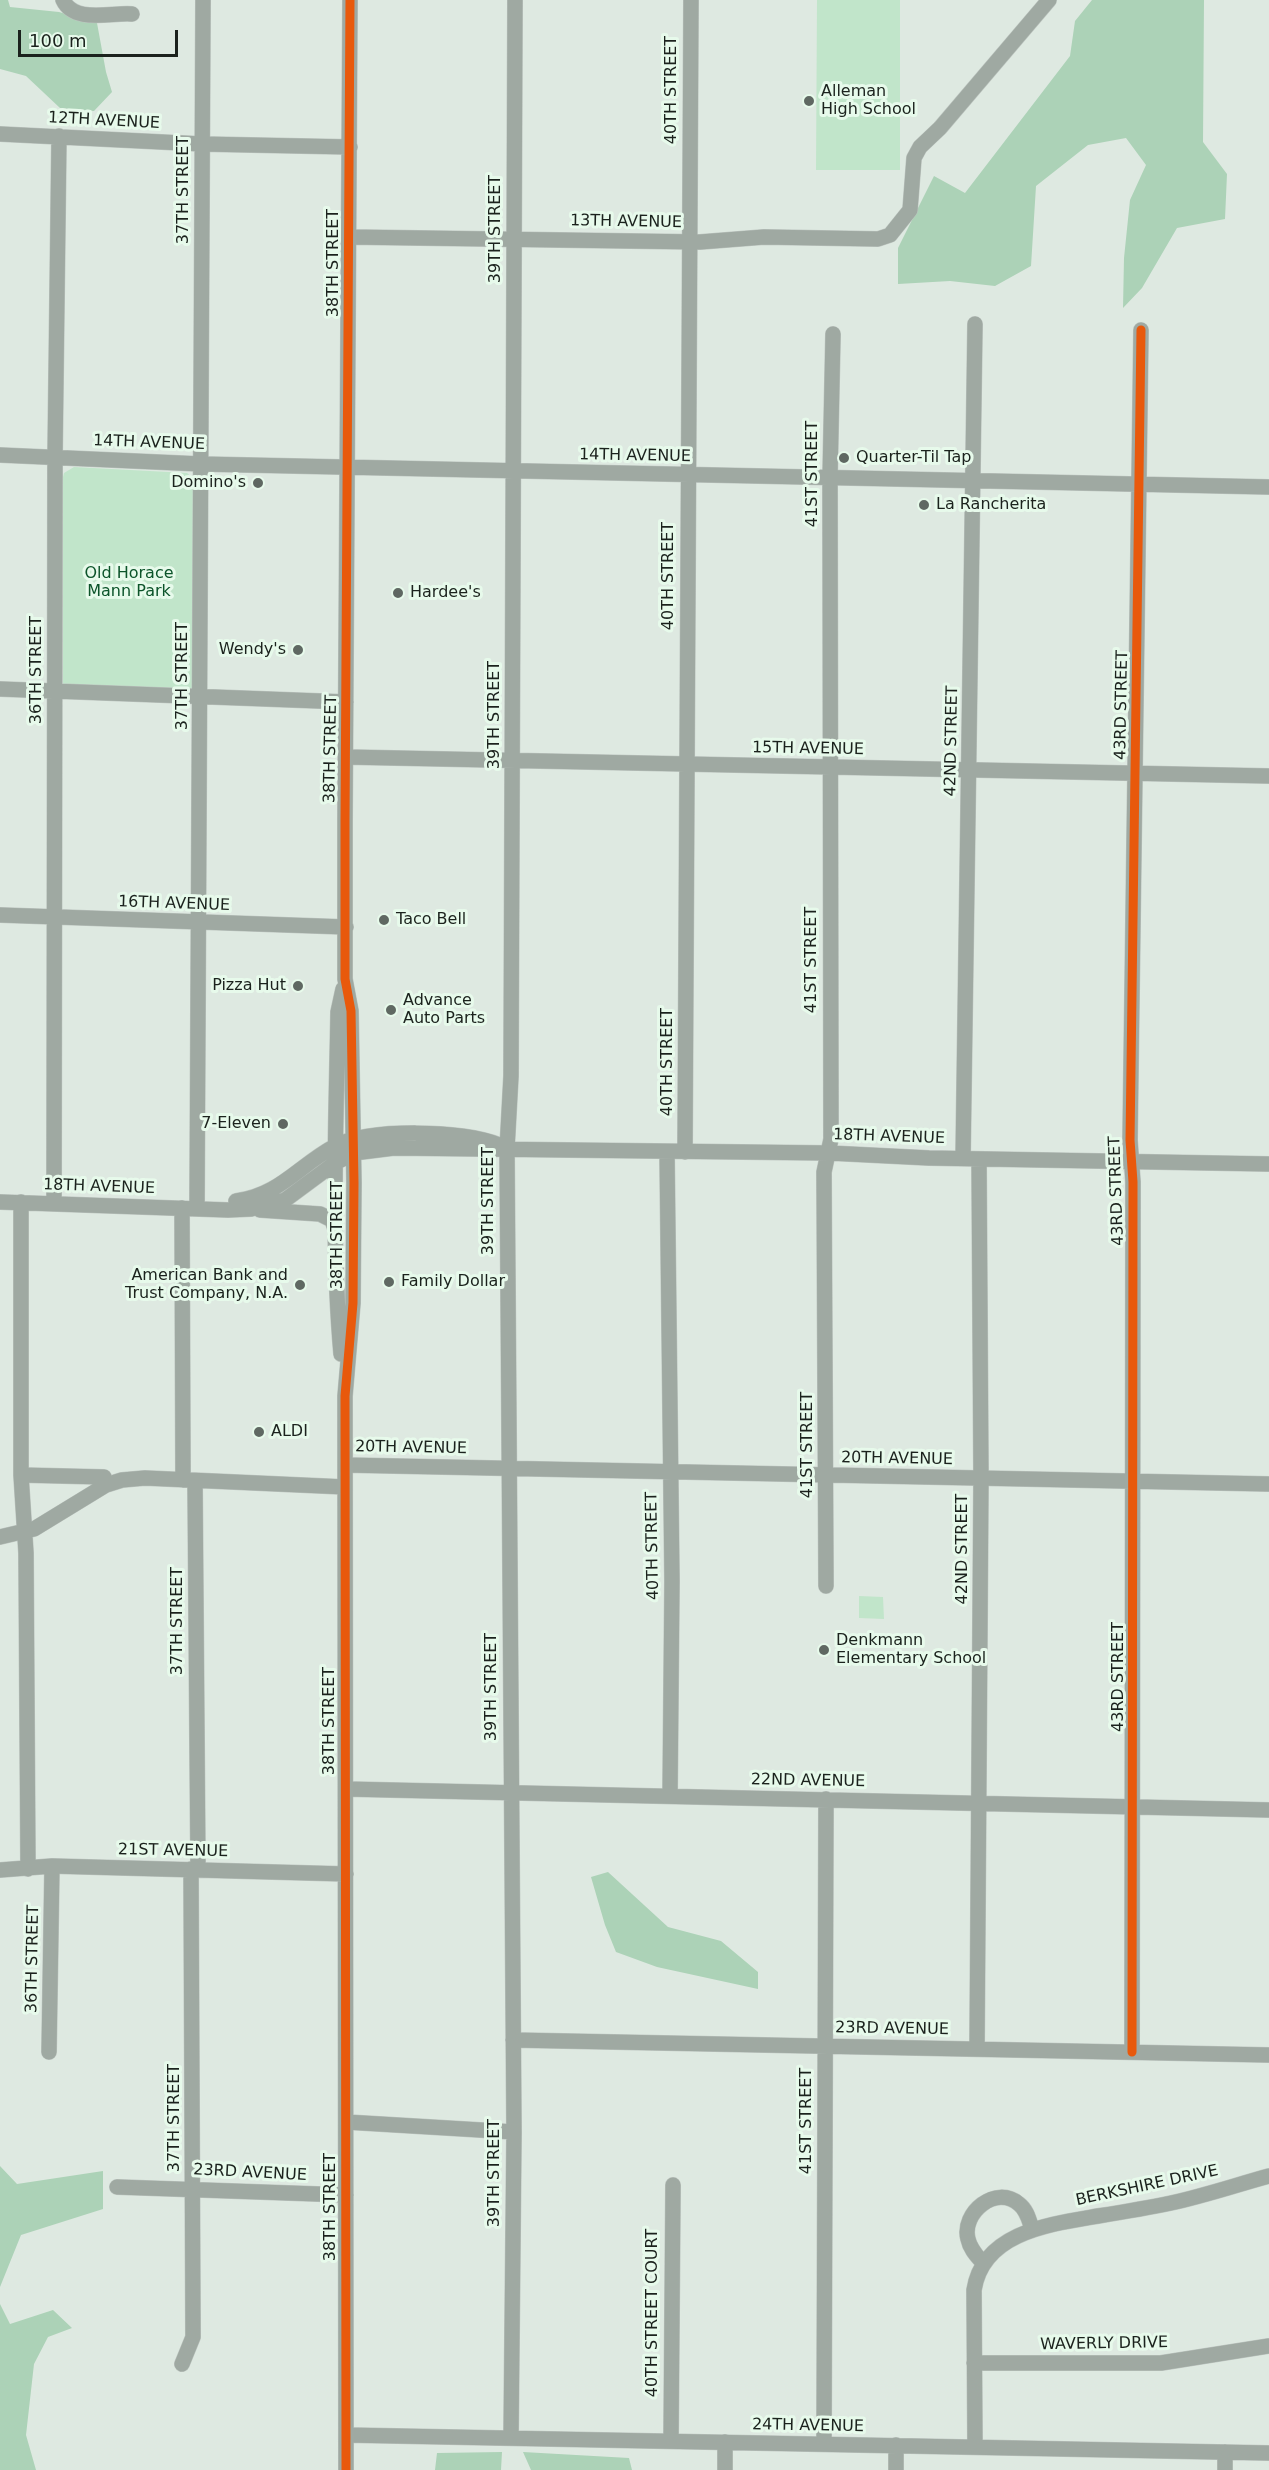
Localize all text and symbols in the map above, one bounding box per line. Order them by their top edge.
scale bar [21,18,182,56]
text: 100 m [29,30,87,51]
street label: 40TH STREET [662,36,682,144]
place label: Alleman High School [821,82,916,120]
marker: Alleman High School [802,94,816,108]
street label: 12TH AVENUE [48,108,160,134]
street label: 37TH STREET [174,136,194,244]
street label: 39TH STREET [486,175,506,283]
street label: 38TH STREET [324,209,344,317]
street label: 13TH AVENUE [570,211,682,233]
street label: 41ST STREET [803,421,823,527]
street label: 14TH AVENUE [93,431,205,455]
street label: 14TH AVENUE [579,445,691,467]
place label: Quarter-Til Tap [856,448,971,468]
marker: Quarter-Til Tap [837,451,851,465]
place label: Domino's [171,473,246,493]
marker: Domino's [251,476,265,490]
place label: La Rancherita [936,495,1046,515]
marker: La Rancherita [917,498,931,512]
street label: 40TH STREET [659,522,679,630]
park label: Old Horace Mann Park [84,564,174,602]
place label: Hardee's [410,583,481,603]
marker: Hardee's [391,586,405,600]
street label: 36TH STREET [27,616,47,724]
street label: 37TH STREET [173,622,193,730]
place label: Wendy's [219,640,286,660]
marker: Wendy's [291,643,305,657]
street label: 43RD STREET [1111,650,1133,760]
street label: 39TH STREET [485,661,505,769]
street label: 42ND STREET [941,685,963,797]
street label: 38TH STREET [320,695,342,803]
street label: 15TH AVENUE [752,738,864,760]
street label: 16TH AVENUE [118,892,230,916]
street label: 41ST STREET [802,907,822,1013]
place label: Taco Bell [396,910,466,930]
marker: Taco Bell [377,913,391,927]
place label: Pizza Hut [212,976,286,996]
marker: Pizza Hut [291,979,305,993]
place label: Advance Auto Parts [403,991,485,1029]
marker: Advance Auto Parts [384,1003,398,1017]
street label: 40TH STREET [658,1008,678,1116]
place label: 7-Eleven [201,1114,271,1134]
marker: 7-Eleven [276,1117,290,1131]
street label: 18TH AVENUE [833,1125,945,1149]
street label: 43RD STREET [1105,1136,1129,1246]
street label: 39TH STREET [479,1147,499,1255]
street label: 18TH AVENUE [43,1175,155,1199]
street label: 38TH STREET [328,1181,348,1289]
place label: American Bank and Trust Company, N.A. [125,1266,288,1304]
place label: Family Dollar [401,1272,505,1292]
marker: Family Dollar [382,1275,396,1289]
marker: American Bank and Trust Company, N.A. [293,1278,307,1292]
street label: 41ST STREET [798,1392,818,1498]
place label: ALDI [271,1422,308,1442]
marker: ALDI [252,1425,266,1439]
street label: 20TH AVENUE [355,1437,467,1459]
street label: 20TH AVENUE [841,1448,953,1470]
street label: 40TH STREET [642,1492,664,1600]
street label: 42ND STREET [953,1494,973,1604]
street label: 37TH STREET [168,1567,188,1675]
street label: 43RD STREET [1109,1622,1129,1732]
place label: Denkmann Elementary School [836,1631,986,1669]
street label: 39TH STREET [482,1633,502,1741]
marker: Denkmann Elementary School [817,1643,831,1657]
street label: 38TH STREET [320,1667,340,1775]
street label: 22ND AVENUE [751,1770,865,1792]
street label: 21ST AVENUE [118,1840,228,1862]
street label: 36TH STREET [22,1905,44,2013]
street label: 23RD AVENUE [835,2018,949,2040]
street label: 37TH STREET [165,2064,185,2172]
street label: 41ST STREET [797,2068,817,2174]
street label: 39TH STREET [485,2119,505,2227]
street label: 38TH STREET [321,2153,341,2261]
street label: 23RD AVENUE [193,2160,307,2186]
street label: BERKSHIRE DRIVE [1074,2162,1220,2210]
street label: 40TH STREET COURT [643,2229,663,2397]
street label: WAVERLY DRIVE [1040,2333,1168,2355]
street label: 24TH AVENUE [752,2415,864,2437]

